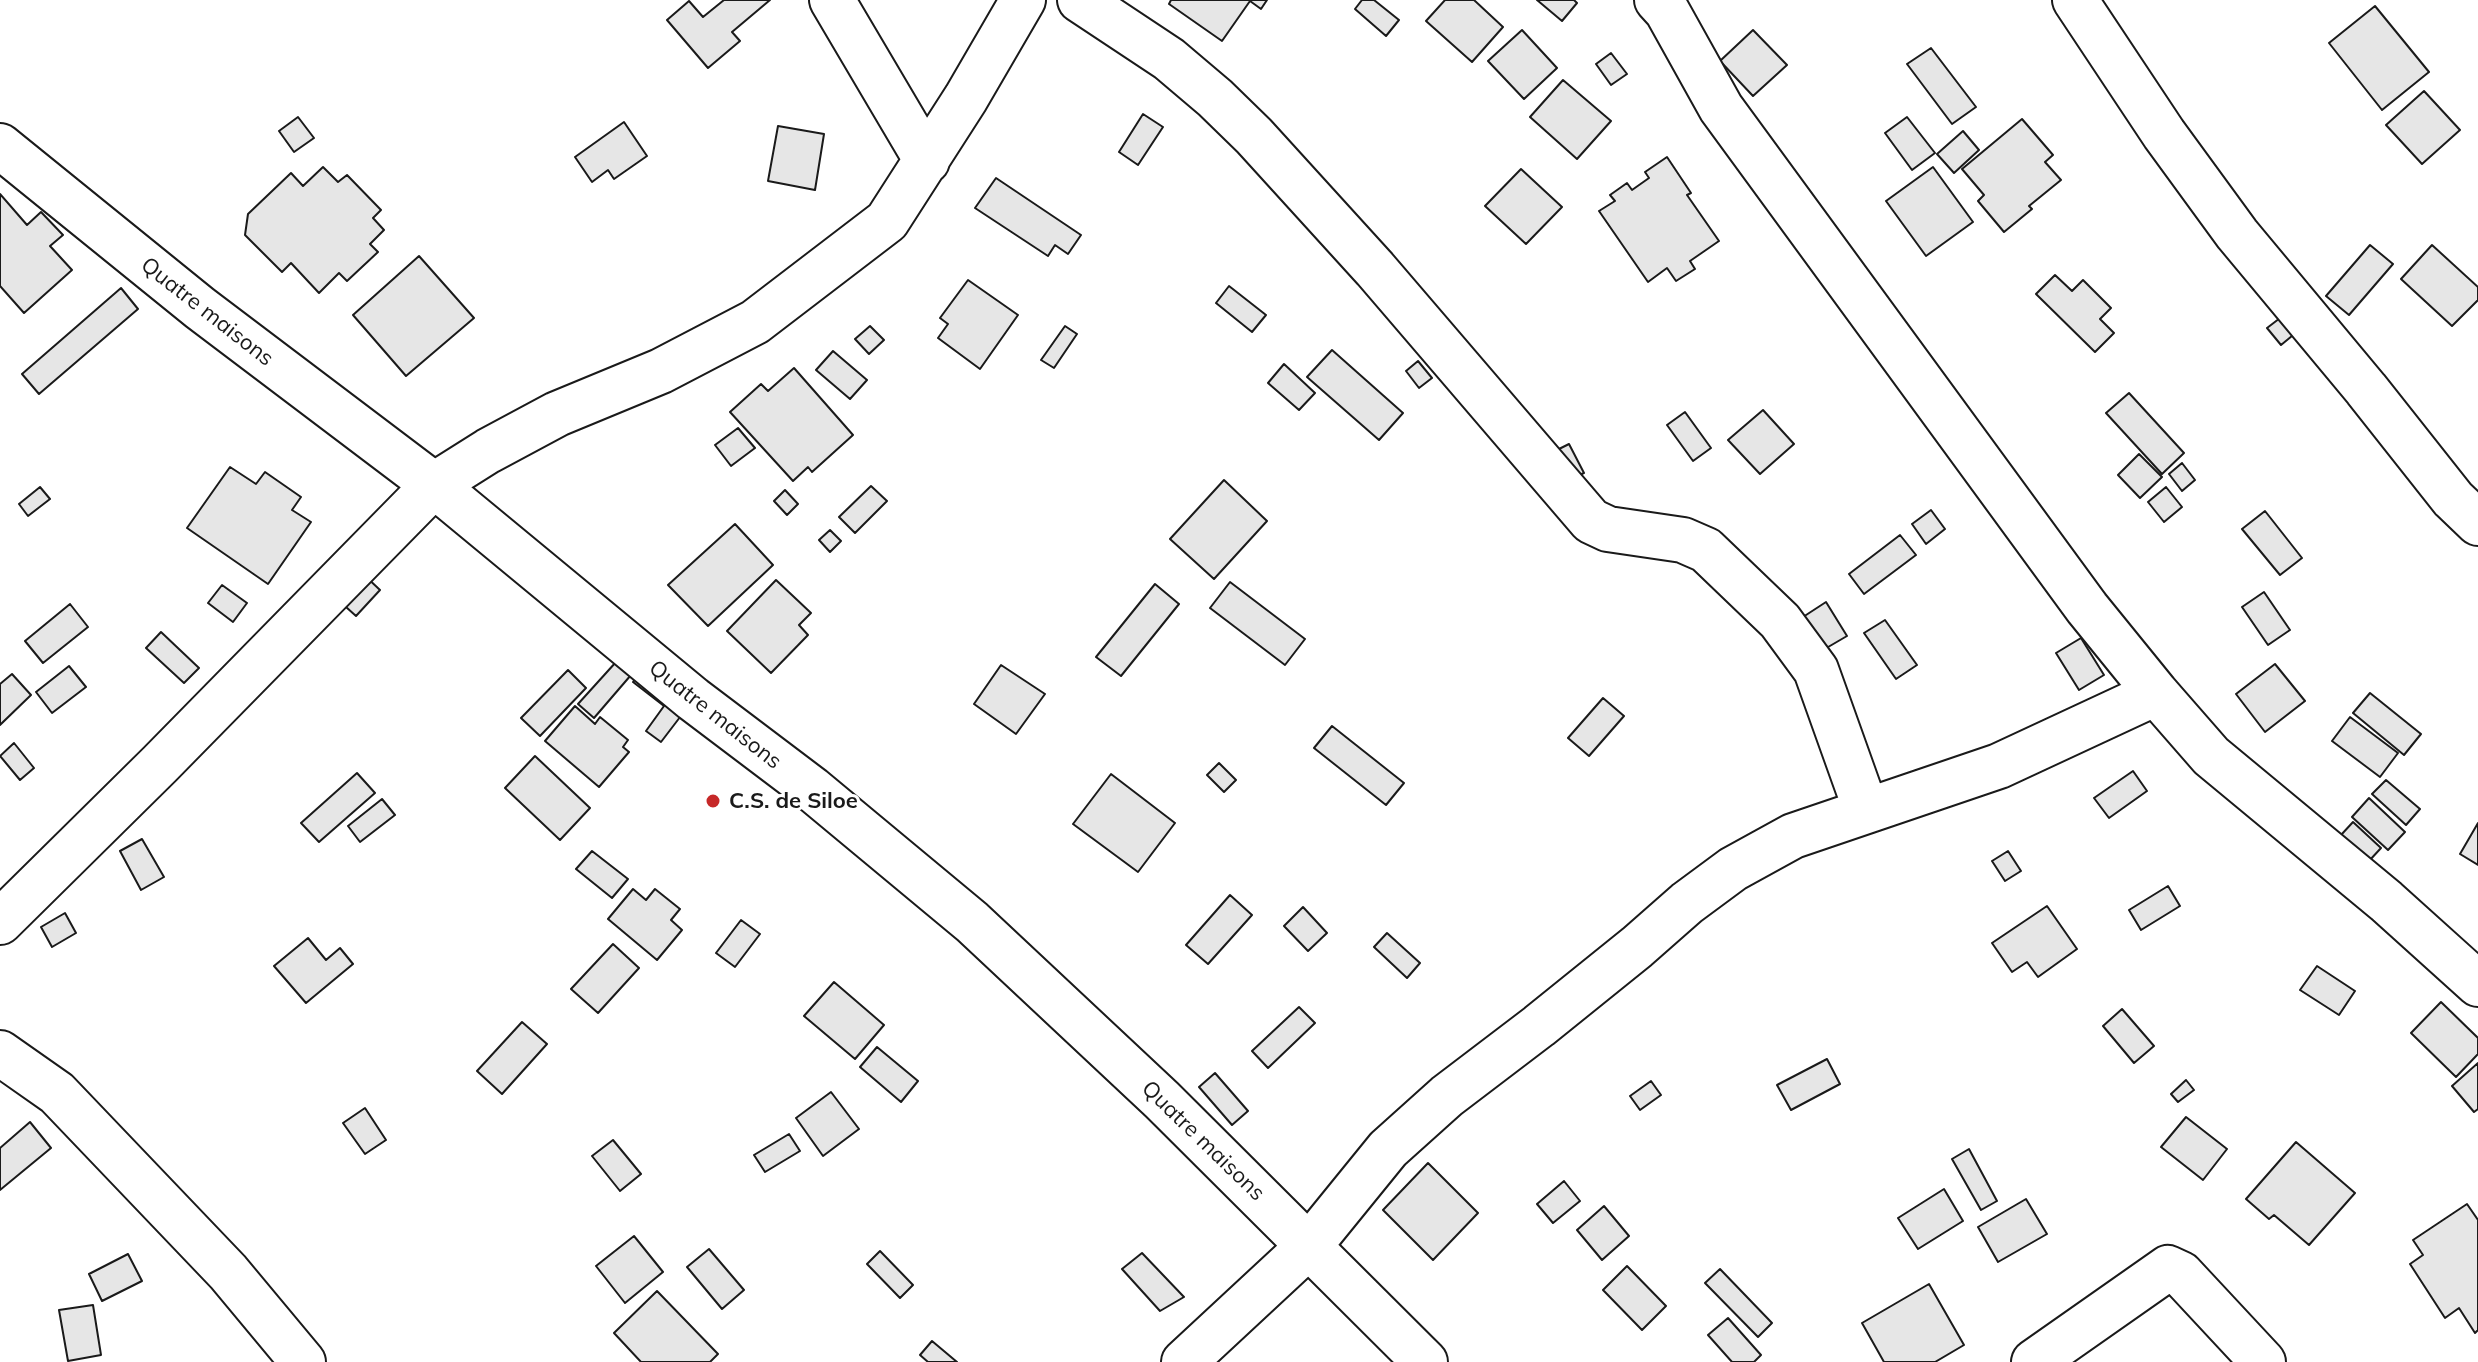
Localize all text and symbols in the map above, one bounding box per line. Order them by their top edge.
street label: Quatre maisons [135,252,279,372]
street label: Quatre maisons [643,655,787,775]
place label: C.S. de Siloe [729,788,858,814]
marker: C.S. de Siloe [704,792,722,810]
street label: Quatre maisons [1136,1076,1270,1206]

